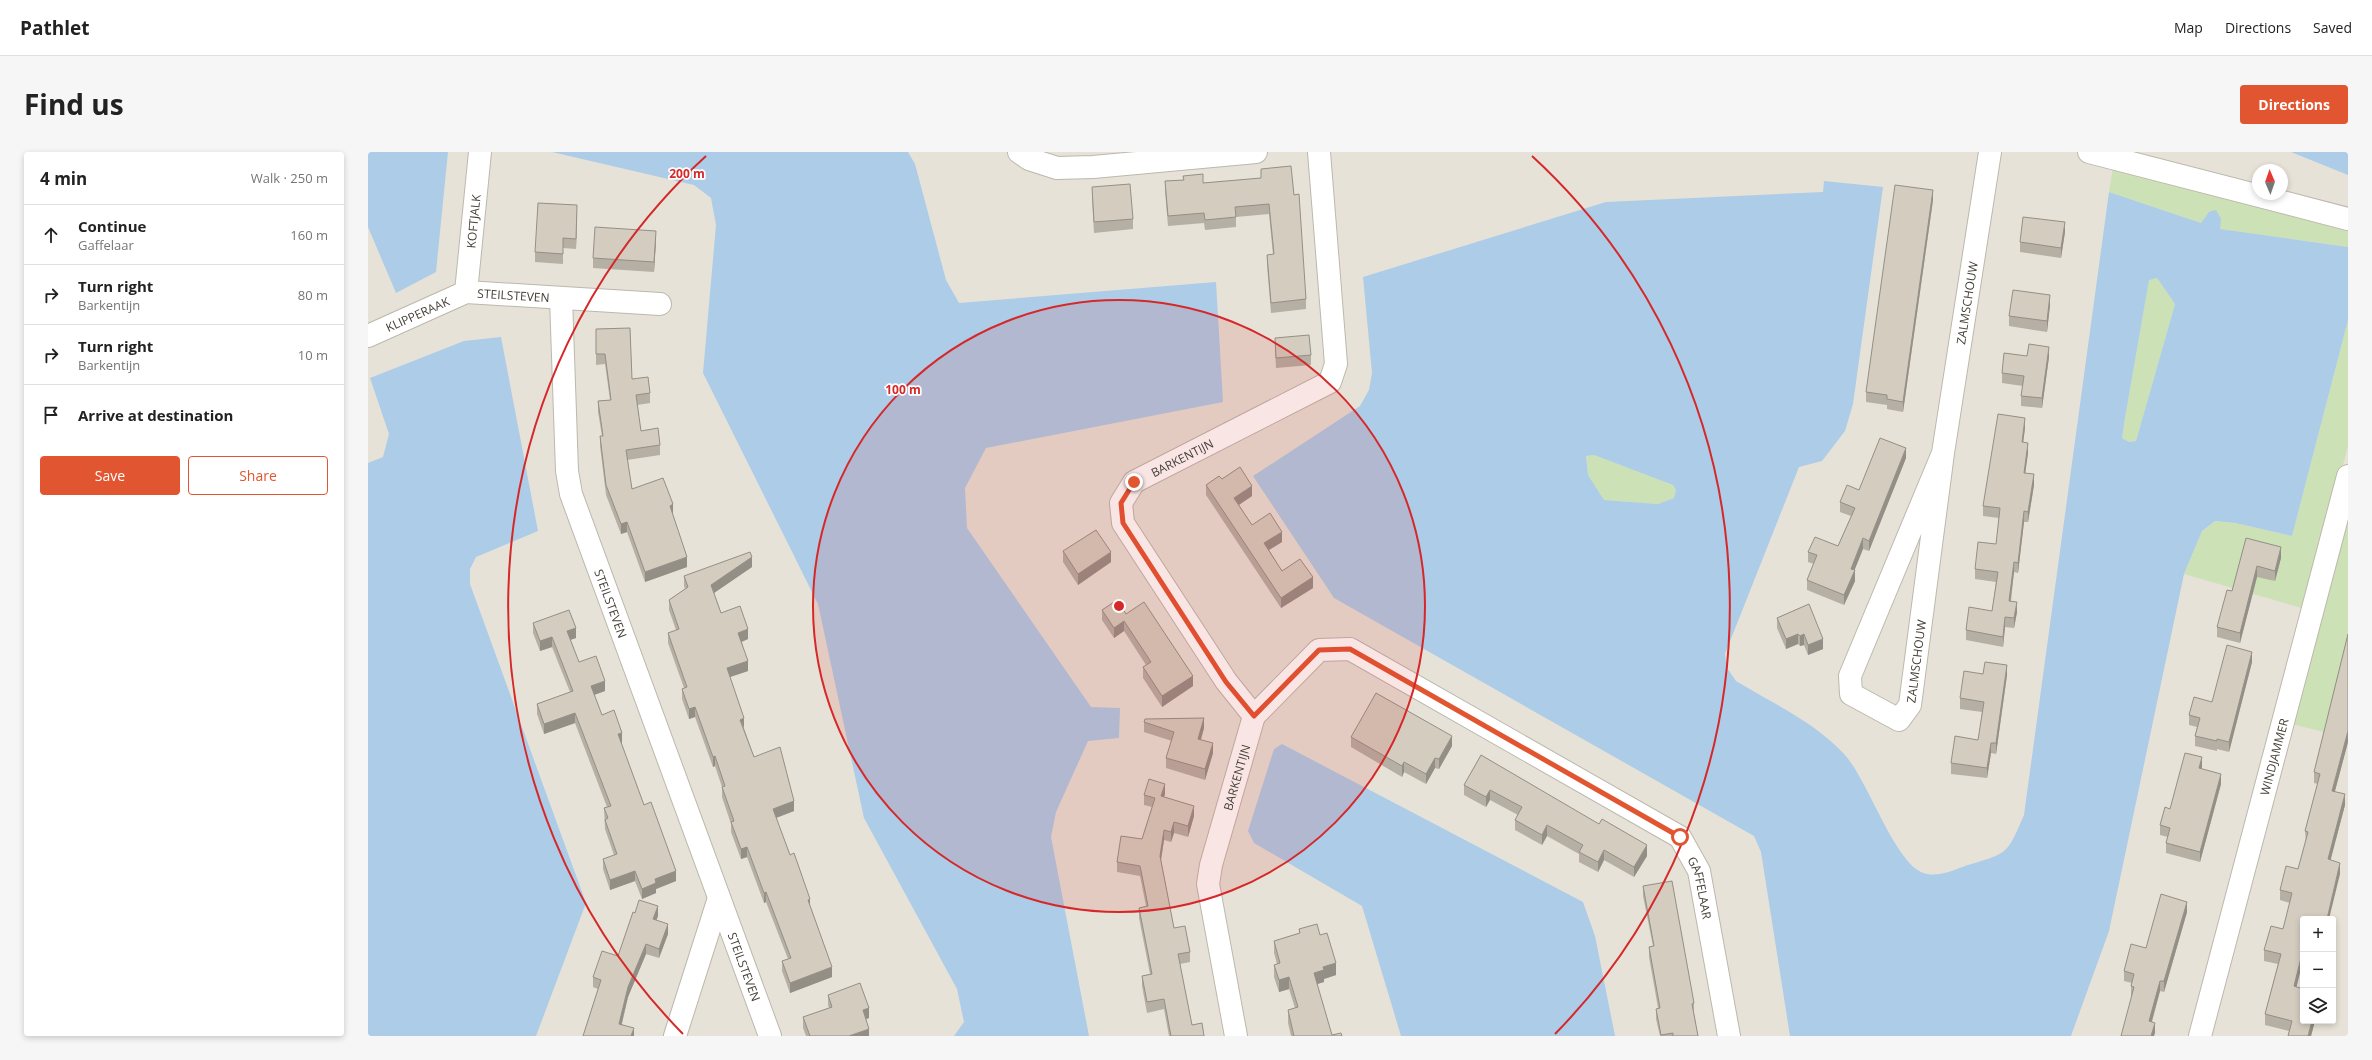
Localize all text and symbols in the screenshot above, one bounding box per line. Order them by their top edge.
text: Pathlet [20,15,89,41]
text: Map [2174,18,2203,37]
text: Directions [2225,18,2291,37]
text: Saved [2313,18,2352,37]
text: Find us [24,85,124,123]
button: Directions [2240,85,2348,124]
north arrow [2252,164,2288,200]
text: 200 m [669,165,705,182]
text: 4 min [40,167,87,190]
text: Walk · 250 m [251,169,328,187]
street label: KOFTJALK [462,193,484,249]
text: Continue [78,216,146,236]
icon: ahead [40,224,62,246]
text: 160 m [290,226,328,244]
text: Gaffelaar [78,236,134,254]
street label: ZALMSCHOUW [1952,260,1981,345]
text: Turn right [78,276,153,296]
icon: right [40,284,62,306]
street label: STEILSTEVEN [477,284,550,306]
text: 80 m [298,286,328,304]
street label: KLIPPERAAK [383,292,452,336]
text: Barkentijn [78,296,140,314]
text: Turn right [78,336,153,356]
icon: right [40,344,62,366]
text: 10 m [298,346,328,364]
text: Barkentijn [78,356,140,374]
text: 100 m [885,381,921,398]
icon: arrive [40,404,62,426]
text: Arrive at destination [78,405,233,425]
street label: BARKENTIJN [1148,434,1216,481]
button: Save [40,456,180,495]
button: Share [188,456,328,495]
route end [1125,473,1143,491]
street label: STEILSTEVEN [591,567,632,640]
centre of rings [1112,599,1126,613]
street label: ZALMSCHOUW [1902,619,1930,704]
street label: WINDJAMMER [2256,716,2292,797]
street label: BARKENTIJN [1219,742,1254,812]
route start [1671,828,1689,846]
street label: GAFFELAAR [1684,853,1716,921]
map controls [2300,916,2336,1024]
button: + [2300,916,2336,952]
street label: STEILSTEVEN [724,930,765,1004]
button: − [2300,952,2336,988]
button: layers [2300,988,2336,1024]

